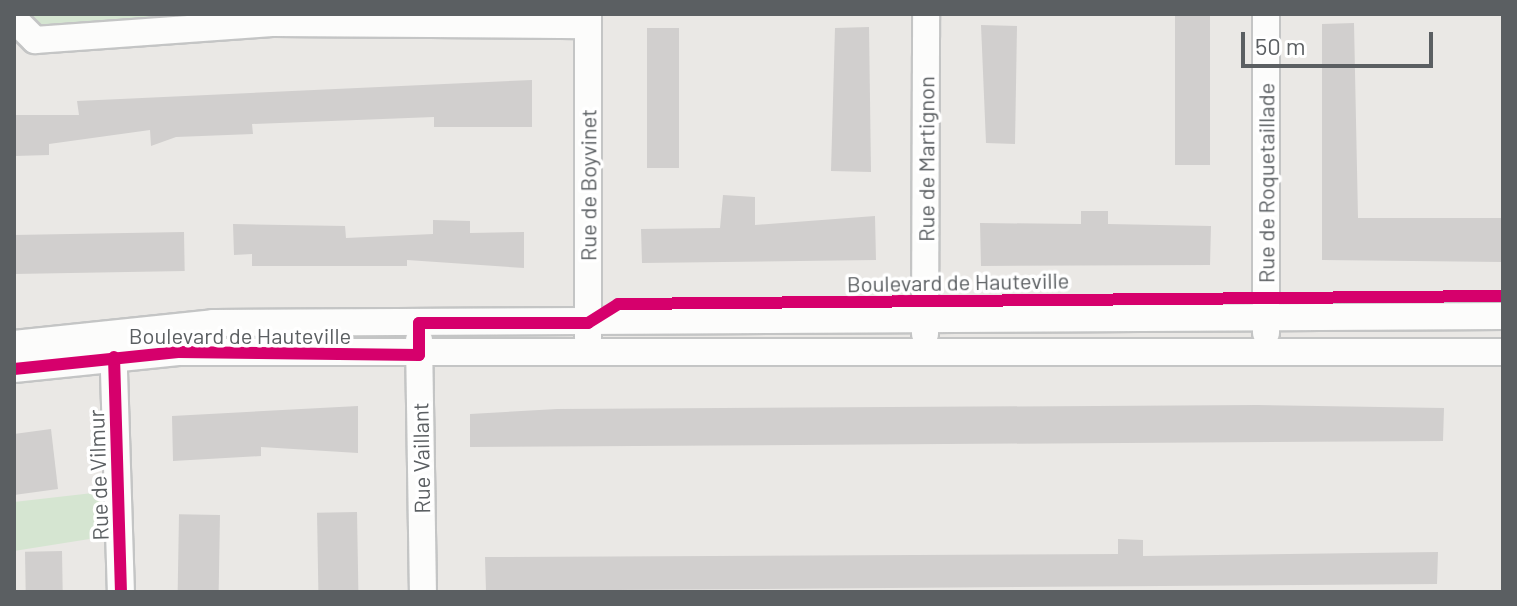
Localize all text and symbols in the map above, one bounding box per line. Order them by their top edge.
scale bar [1245,16,1437,66]
text: 50 m [1255,31,1306,60]
street label: Rue de Martignon [913,76,939,242]
street label: Rue de Roquetaillade [1253,83,1279,283]
street label: Rue de Boyvinet [575,109,601,261]
street label: Boulevard de Hauteville [847,267,1069,297]
street label: Boulevard de Hauteville [129,323,351,349]
street label: Rue Vaillant [407,402,435,514]
street label: Rue de Vilmur [83,409,113,541]

